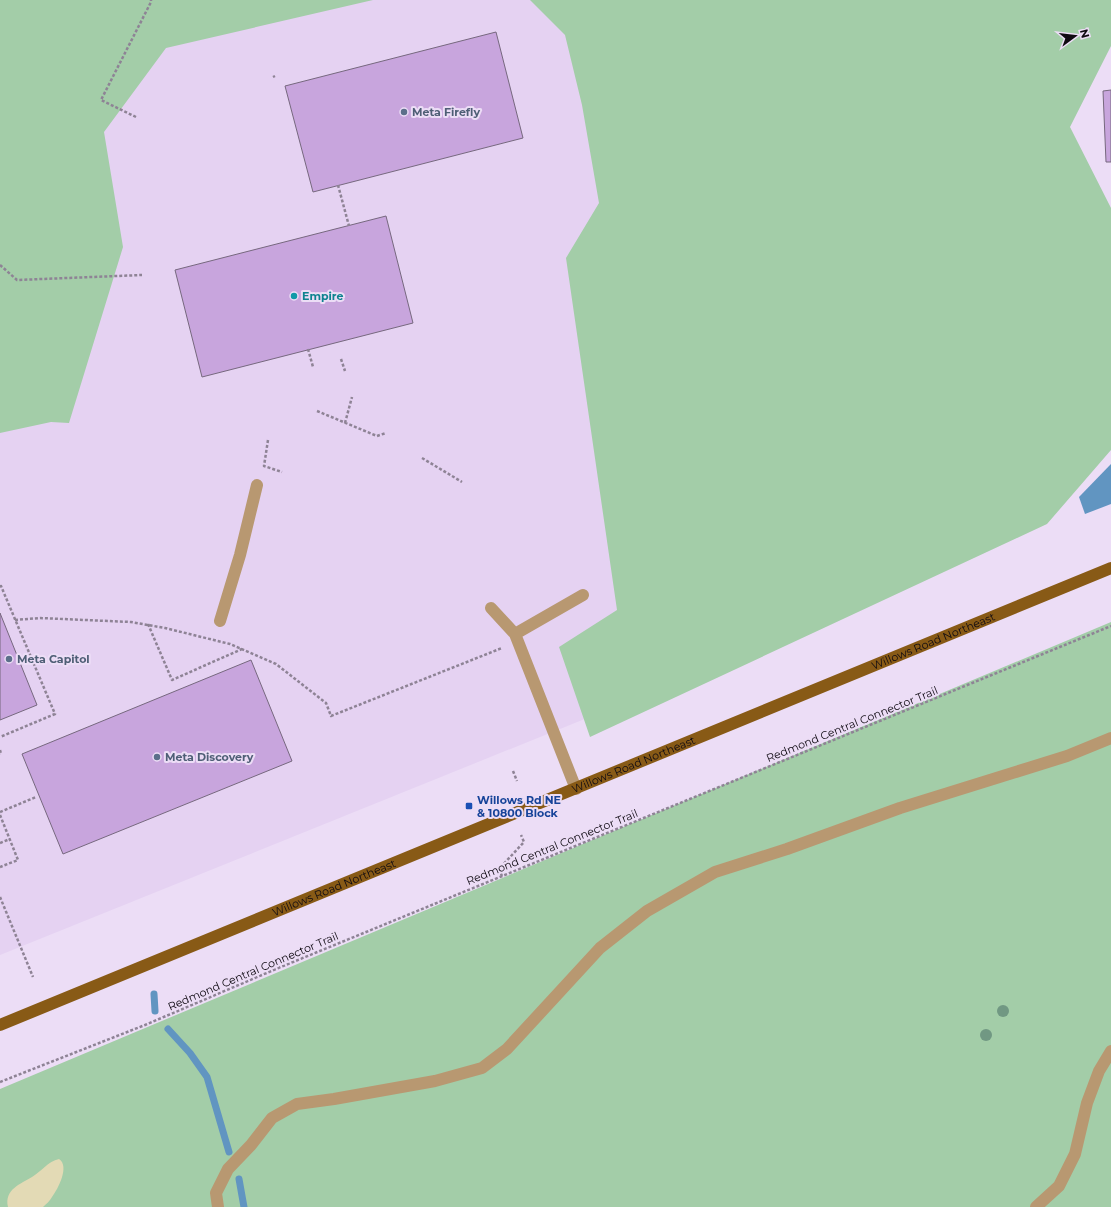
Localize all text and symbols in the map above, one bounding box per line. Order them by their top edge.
north arrow [1055,16,1095,56]
text: N [1077,27,1093,40]
place label: Meta Firefly [412,105,480,119]
marker: Meta Firefly [399,107,409,117]
place label: Empire [302,289,343,303]
marker: Empire [289,291,299,301]
street label: Willows Road Northeast [869,609,998,673]
place label: Meta Capitol [17,652,90,666]
marker: Meta Capitol [4,654,14,664]
street label: Redmond Central Connector Trail [764,683,940,765]
street label: Willows Road Northeast [570,733,698,796]
place label: Meta Discovery [165,750,254,764]
marker: Meta Discovery [152,752,162,762]
place label: Willows Rd NE & 10800 Block [477,793,561,820]
marker: Willows Rd NE & 10800 Block [464,801,474,811]
street label: Redmond Central Connector Trail [464,806,640,888]
street label: Willows Road Northeast [270,856,398,919]
street label: Redmond Central Connector Trail [166,929,340,1013]

